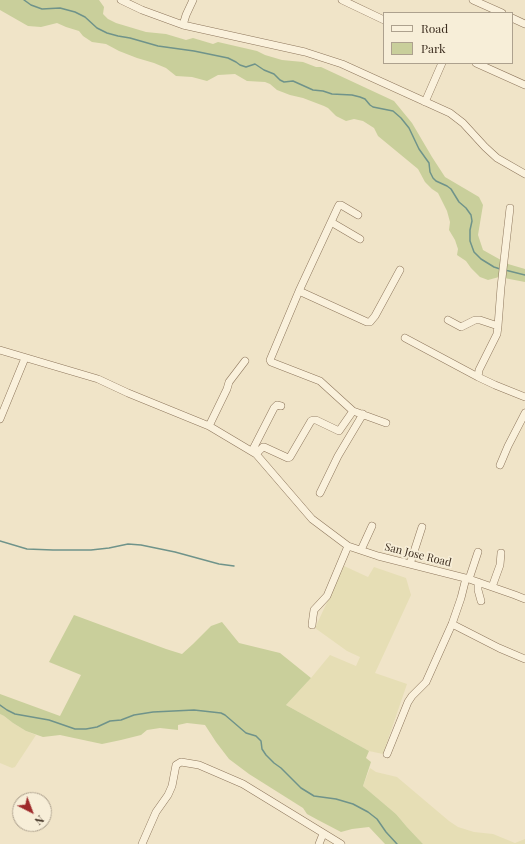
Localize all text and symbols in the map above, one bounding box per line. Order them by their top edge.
legend [383,12,513,64]
text: Road [421,20,448,36]
text: Park [421,40,446,56]
street label: San Jose Road [383,540,453,570]
north arrow [12,792,52,832]
text: N [32,812,48,829]

